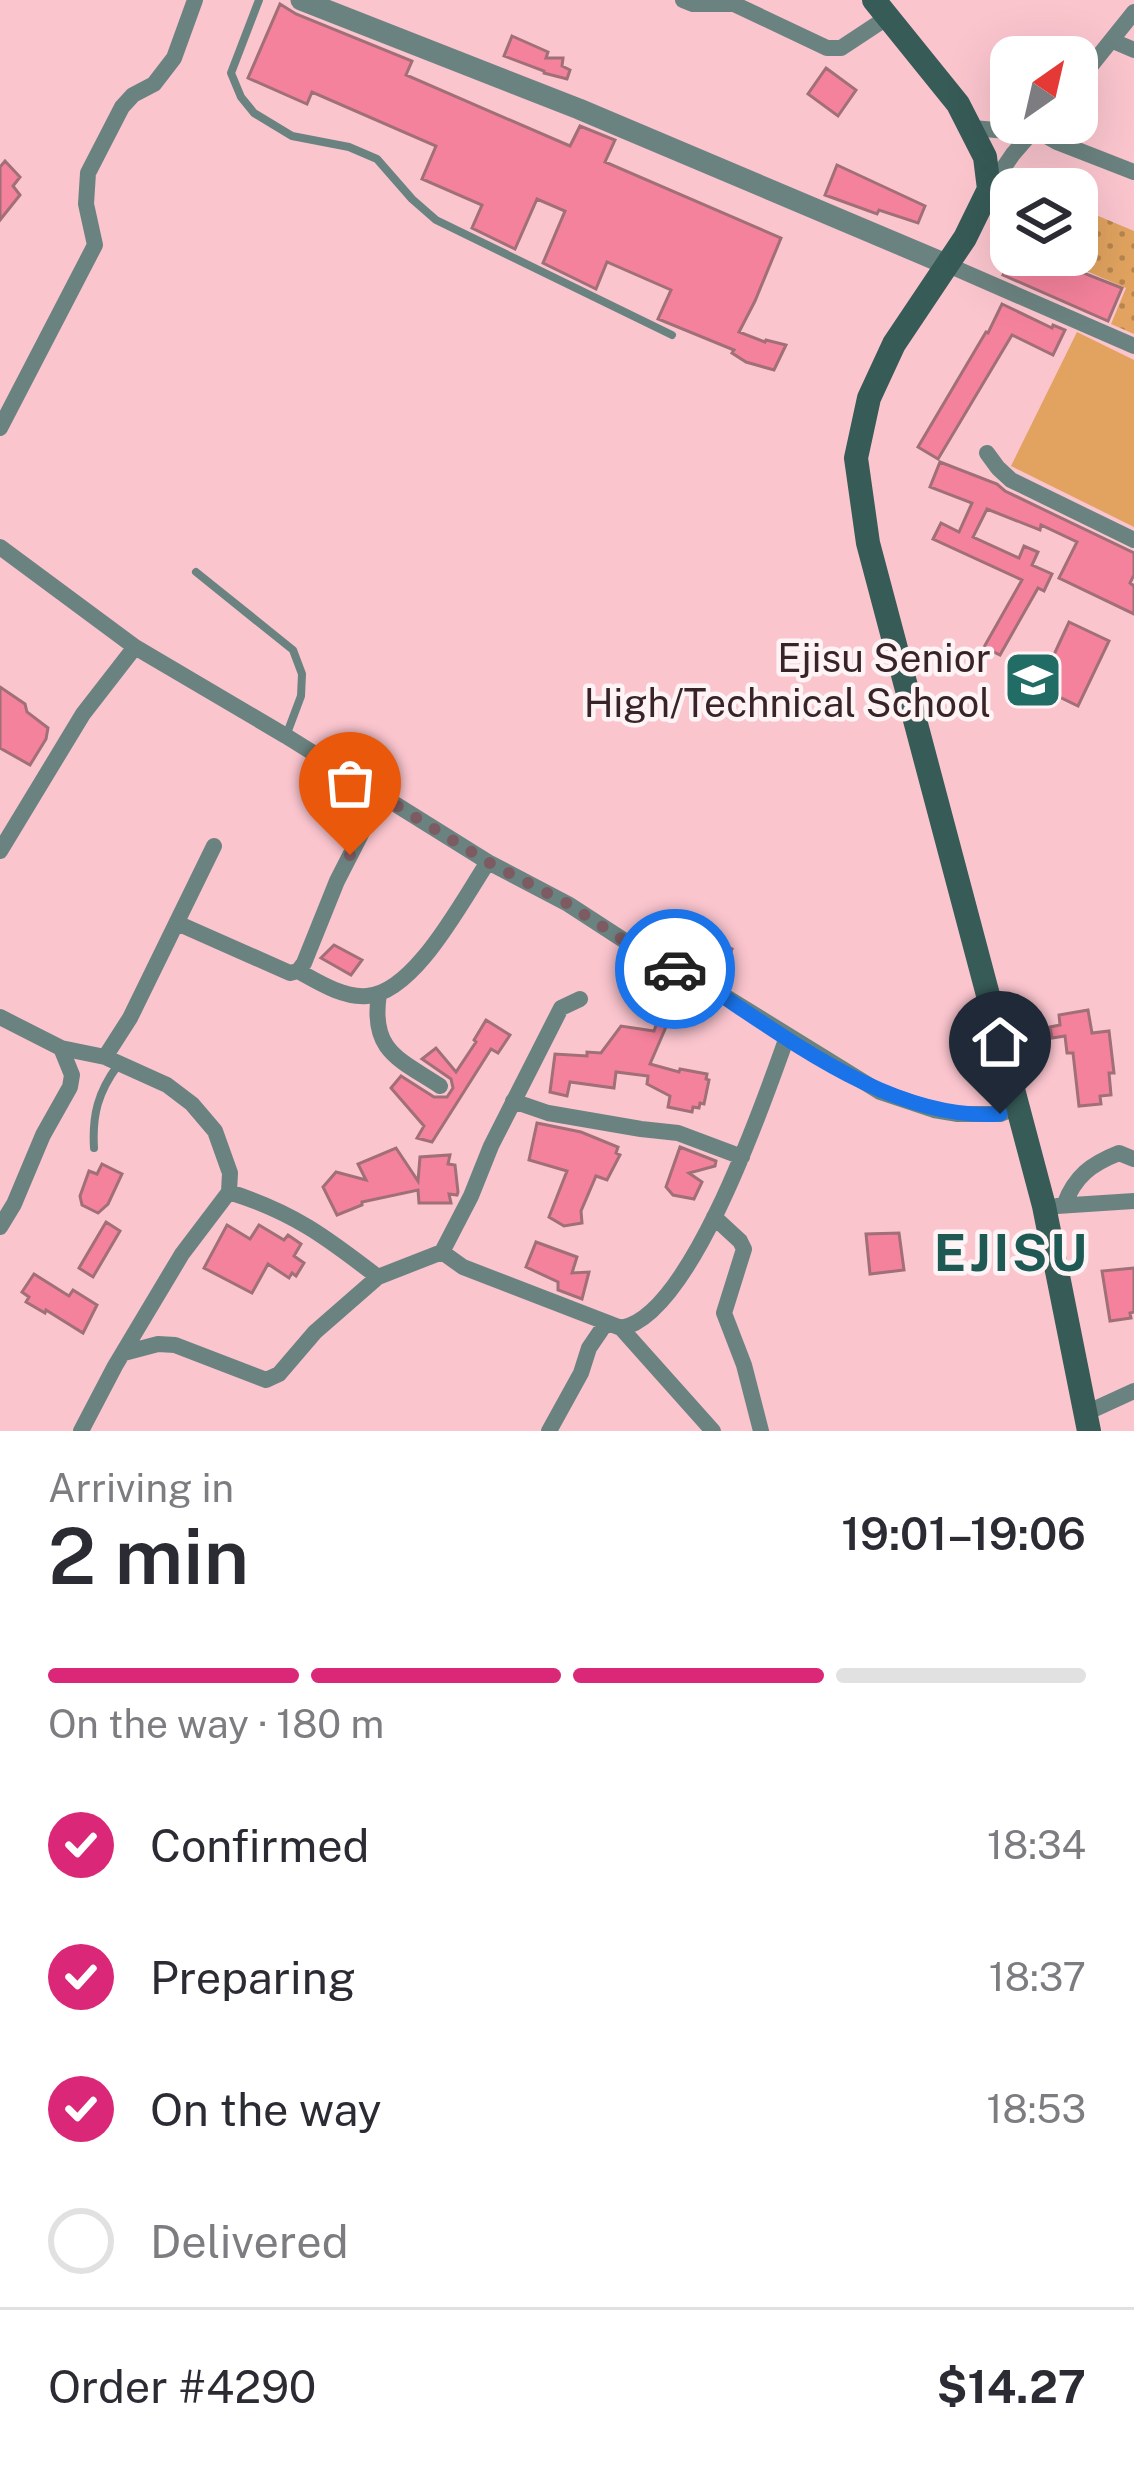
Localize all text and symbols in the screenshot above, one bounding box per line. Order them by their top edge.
north arrow [990,36,1098,144]
map controls [990,36,1098,276]
button: layers [990,168,1098,276]
place label: Ejisu Senior High/Technical School [584,635,991,726]
school or university icon: Ejisu Senior High/Technical School [1002,649,1064,711]
pin [299,732,401,855]
icon: bag [317,750,383,816]
courier [615,909,735,1029]
icon: car [642,936,708,1002]
pin [949,991,1051,1114]
icon: home [967,1009,1033,1075]
district label: EJISU [934,1223,1090,1282]
text: Arriving in [48,1465,234,1511]
text: 19:01–19:06 [841,1507,1086,1560]
text: 2 min [48,1510,249,1602]
text: On the way · 180 m [48,1701,384,1747]
icon: check [48,1812,114,1878]
text: Confirmed [150,1819,369,1872]
text: 18:34 [987,1822,1086,1868]
icon: check [48,1944,114,2010]
text: Preparing [150,1951,356,2004]
text: 18:37 [989,1954,1086,2000]
icon: check [48,2076,114,2142]
text: On the way [150,2083,382,2136]
text: 18:53 [987,2086,1086,2132]
text: Delivered [150,2215,349,2268]
text: Order #4290 [48,2360,316,2413]
text: $14.27 [937,2360,1086,2413]

